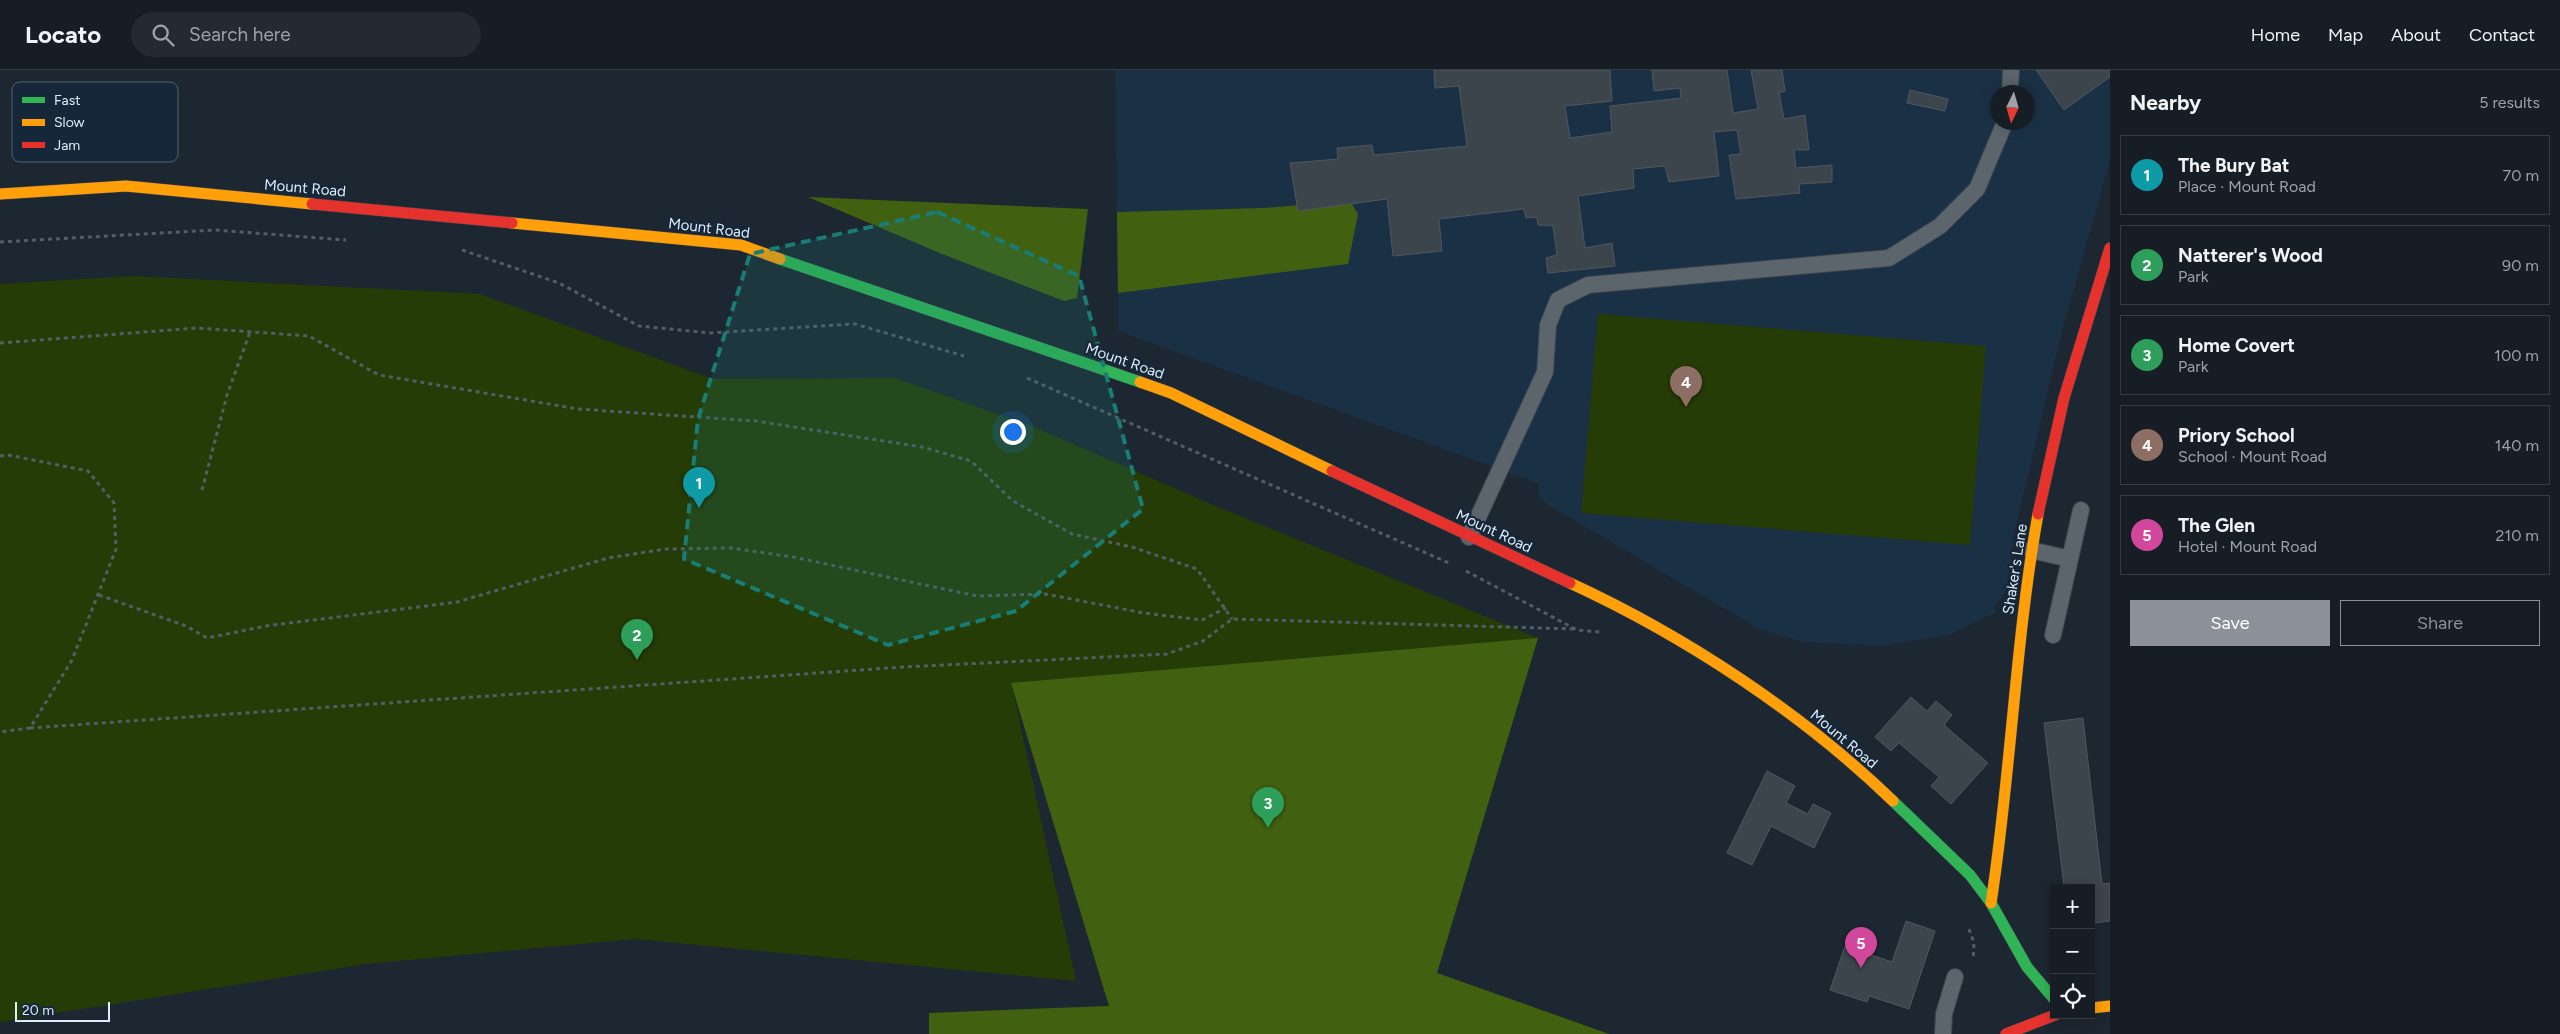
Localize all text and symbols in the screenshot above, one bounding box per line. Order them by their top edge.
search box [131,12,481,57]
text: Locato [25,20,101,49]
icon: search [149,21,177,49]
text: Search here [189,23,291,46]
text: Home [2251,24,2300,46]
text: Map [2328,24,2363,46]
text: About [2391,24,2441,46]
text: Contact [2469,24,2535,46]
legend [12,82,178,162]
north arrow [1990,85,2035,130]
text: Nearby [2130,90,2201,115]
text: Fast [54,92,80,109]
text: 5 results [2479,93,2540,112]
text: Slow [54,114,85,131]
text: Jam [54,137,80,154]
text: The Bury Bat [2178,154,2289,177]
text: 1 [2144,166,2150,185]
text: 70 m [2503,166,2539,185]
street label: Mount Road [263,175,347,201]
text: Place · Mount Road [2178,177,2316,196]
street label: Mount Road [667,214,751,242]
text: Natterer's Wood [2178,244,2323,267]
text: 2 [2142,256,2152,275]
text: 90 m [2502,256,2539,275]
text: Park [2178,267,2208,286]
text: Home Covert [2178,334,2295,357]
street label: Mount Road [1083,339,1167,383]
text: 3 [2143,346,2151,365]
text: 100 m [2494,346,2539,365]
text: Park [2178,357,2208,376]
pin: 4 [1670,366,1702,407]
your location [1000,419,1026,445]
text: Priory School [2178,424,2295,447]
text: 4 [2142,436,2152,455]
text: 140 m [2495,436,2539,455]
text: School · Mount Road [2178,447,2327,466]
pin: 1 [683,467,715,508]
street label: Mount Road [1453,506,1535,556]
text: The Glen [2178,514,2255,537]
street label: Shaker's Lane [1999,522,2031,616]
text: 5 [2142,526,2152,545]
text: 210 m [2496,526,2539,545]
text: Hotel · Mount Road [2178,537,2317,556]
button: Save [2130,600,2330,646]
button: Share [2340,600,2540,646]
pin: 2 [621,619,653,660]
street label: Mount Road [1807,706,1881,772]
pin: 3 [1252,787,1284,828]
map controls [2050,884,2095,1019]
button: + [2050,884,2095,929]
pin: 5 [1845,927,1877,968]
button: − [2050,929,2095,974]
button: locate [2050,974,2095,1019]
scale bar [15,999,110,1022]
text: 20 m [22,1002,54,1019]

